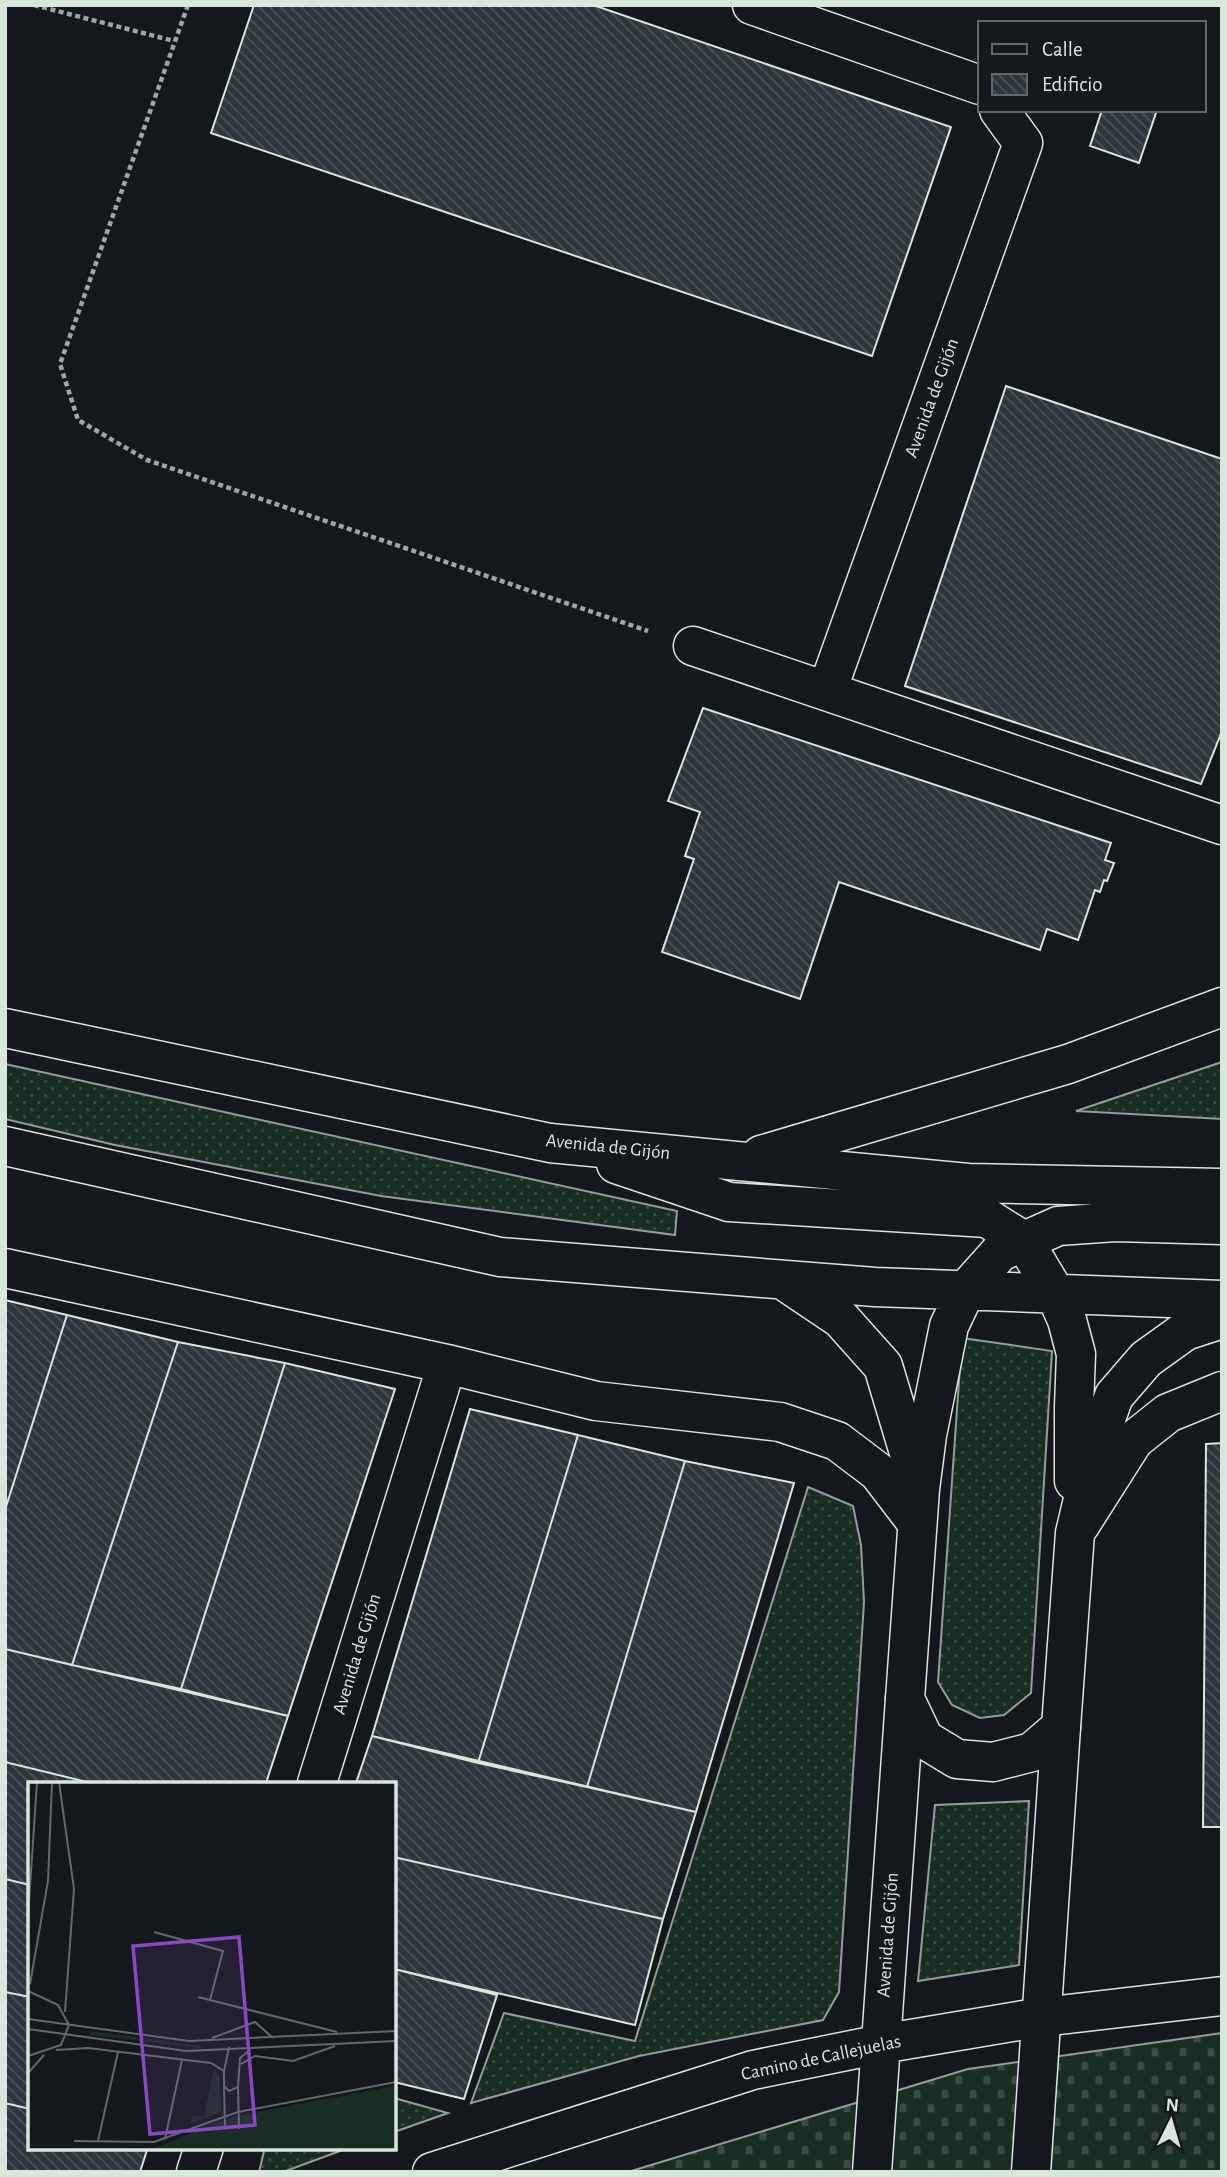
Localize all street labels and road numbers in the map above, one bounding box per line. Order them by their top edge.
street label: Avenida de Gijón [902,336,962,460]
street label: Avenida de Gijón [545,1131,671,1163]
street label: Avenida de Gijón [330,1591,384,1717]
street label: Avenida de Gijón [874,1872,902,1998]
street label: Camino de Callejuelas [739,2032,903,2084]

